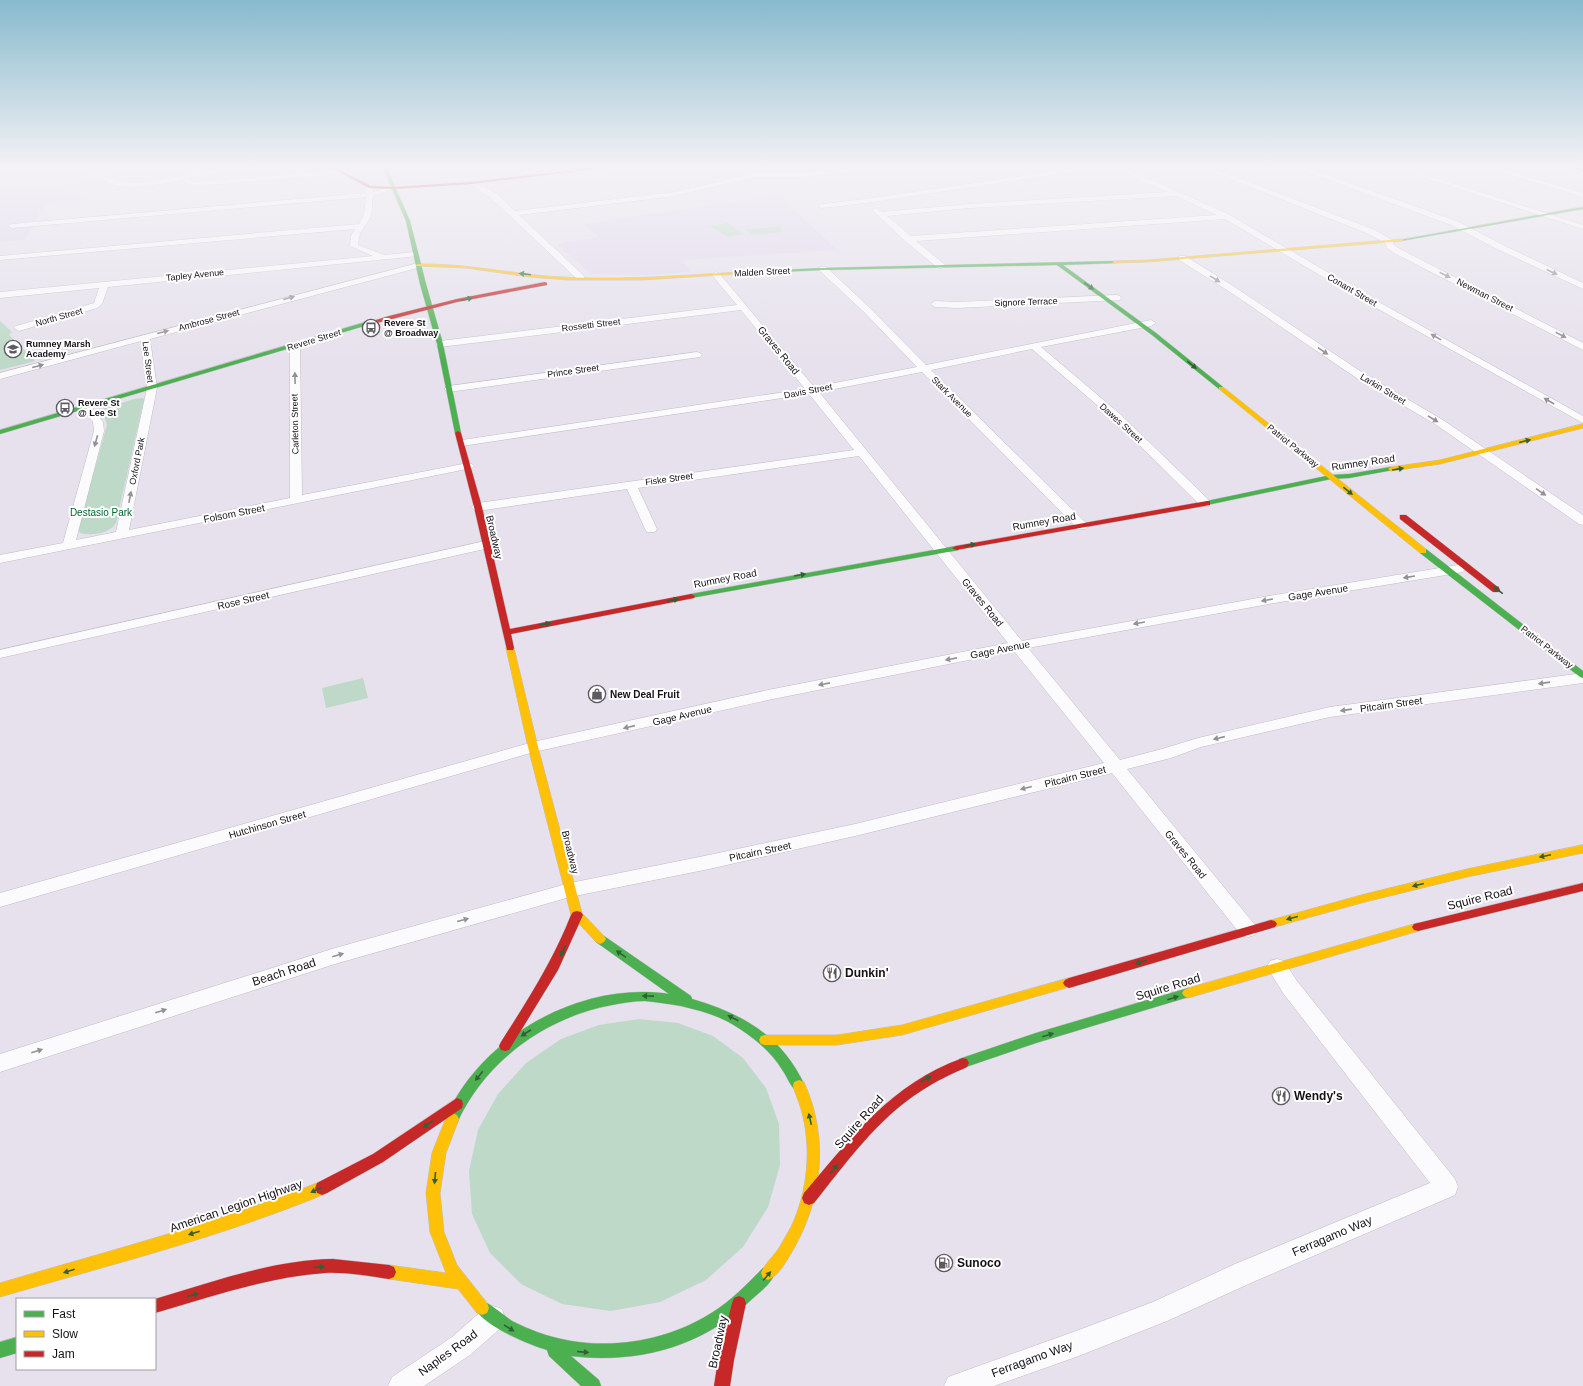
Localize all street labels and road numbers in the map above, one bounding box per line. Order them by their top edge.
street label: Malden Street [734,266,791,278]
street label: Tapley Avenue [165,267,225,283]
street label: Conant Street [1325,272,1379,308]
street label: Newman Street [1455,276,1515,314]
street label: Signore Terrace [994,296,1058,308]
street label: North Street [34,305,84,328]
street label: Ambrose Street [178,307,241,333]
street label: Rossetti Street [561,316,621,334]
street label: Graves Road [756,324,801,377]
street label: Revere Street [286,327,342,353]
street label: Lee Street [141,341,156,384]
street label: Prince Street [547,362,600,380]
street label: Larkin Street [1359,372,1408,407]
street label: Stark Avenue [930,375,974,419]
street label: Davis Street [783,381,833,401]
street label: Carleton Street [289,393,301,454]
street label: Dawes Street [1098,401,1145,445]
street label: Patriot Parkway [1265,422,1321,470]
street label: Oxford Park [128,436,147,486]
street label: Rumney Road [1331,453,1395,472]
street label: Fiske Street [645,471,694,487]
street label: Folsom Street [202,502,266,525]
street label: Rumney Road [1012,511,1077,532]
street label: Broadway [484,514,505,560]
street label: Rumney Road [693,567,758,590]
street label: Graves Road [960,576,1005,629]
street label: Gage Avenue [1287,582,1349,603]
street label: Rose Street [216,589,270,612]
street label: Patriot Parkway [1519,624,1575,671]
street label: Gage Avenue [969,638,1031,661]
street label: Pitcairn Street [1359,695,1423,714]
street label: Gage Avenue [651,703,713,728]
street label: Pitcairn Street [1043,763,1107,789]
street label: Hutchinson Street [227,808,307,841]
street label: Graves Road [1163,828,1208,881]
street label: Broadway [560,829,581,875]
street label: Pitcairn Street [728,840,792,863]
street label: Squire Road [1446,883,1514,913]
street label: Beach Road [250,955,318,989]
street label: Squire Road [1134,971,1202,1003]
street label: Squire Road [831,1093,887,1151]
street label: American Legion Highway [168,1177,304,1235]
street label: Ferragamo Way [1290,1213,1374,1259]
street label: Broadway [706,1314,730,1370]
street label: Naples Road [416,1327,480,1379]
street label: Ferragamo Way [989,1338,1075,1380]

